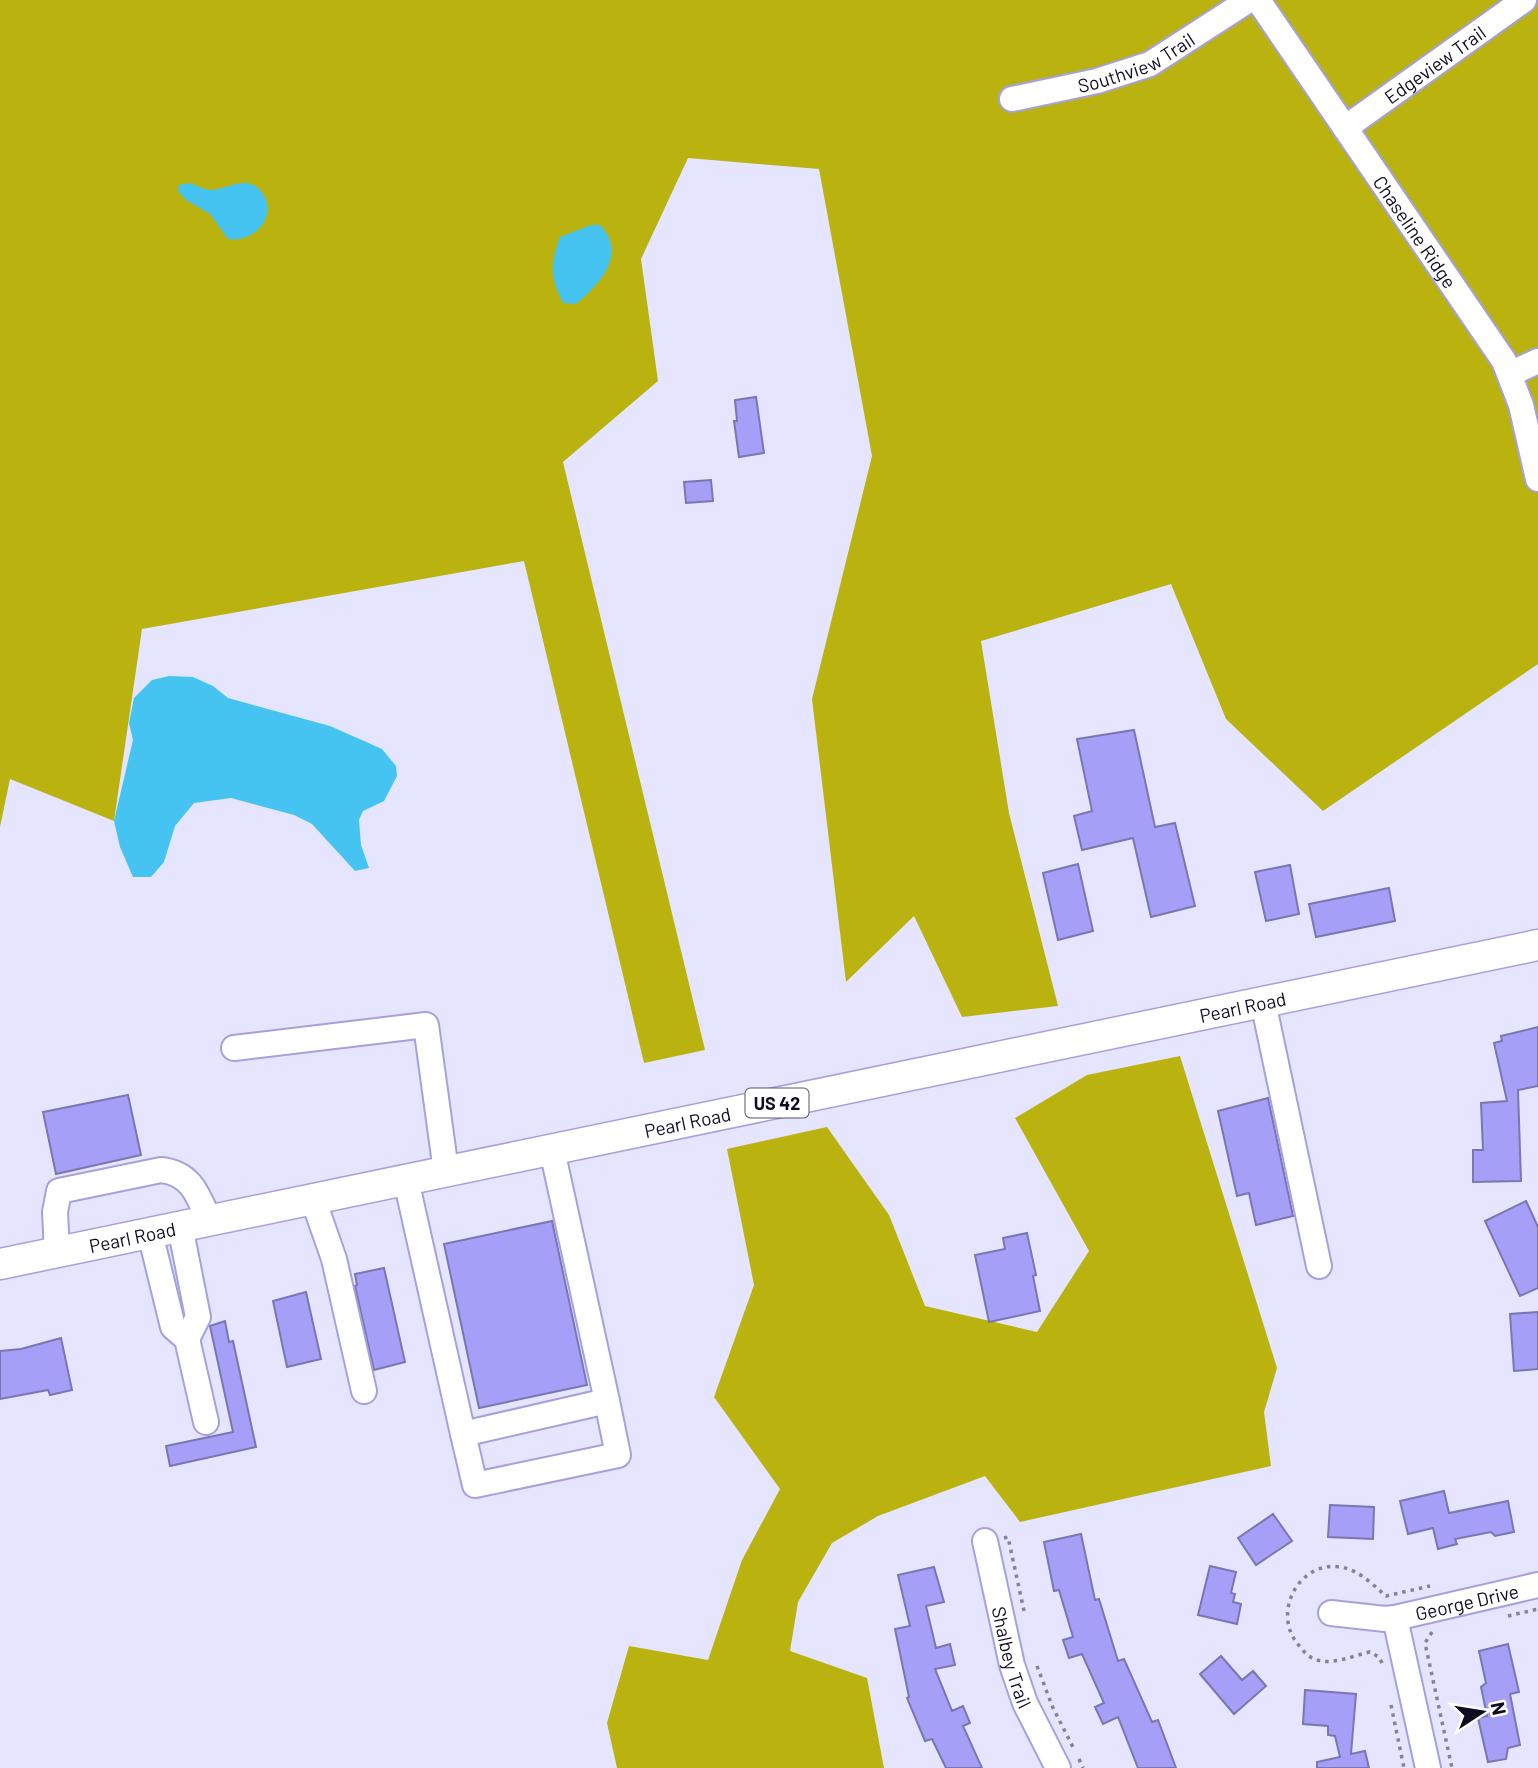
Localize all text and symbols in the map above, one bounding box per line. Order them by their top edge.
street label: Edgeview Trail [1379,20,1490,108]
street label: Southview Trail [1075,27,1198,96]
street label: Chaseline Ridge [1369,171,1462,292]
street label: Pearl Road [1197,986,1288,1026]
road number: US 42 [746,1088,808,1118]
street label: Pearl Road [642,1101,733,1142]
street label: Pearl Road [87,1216,178,1257]
street label: George Drive [1413,1578,1521,1624]
street label: Shalbey Trail [988,1604,1037,1712]
north arrow [1447,1677,1517,1747]
text: N [1487,1700,1512,1717]

